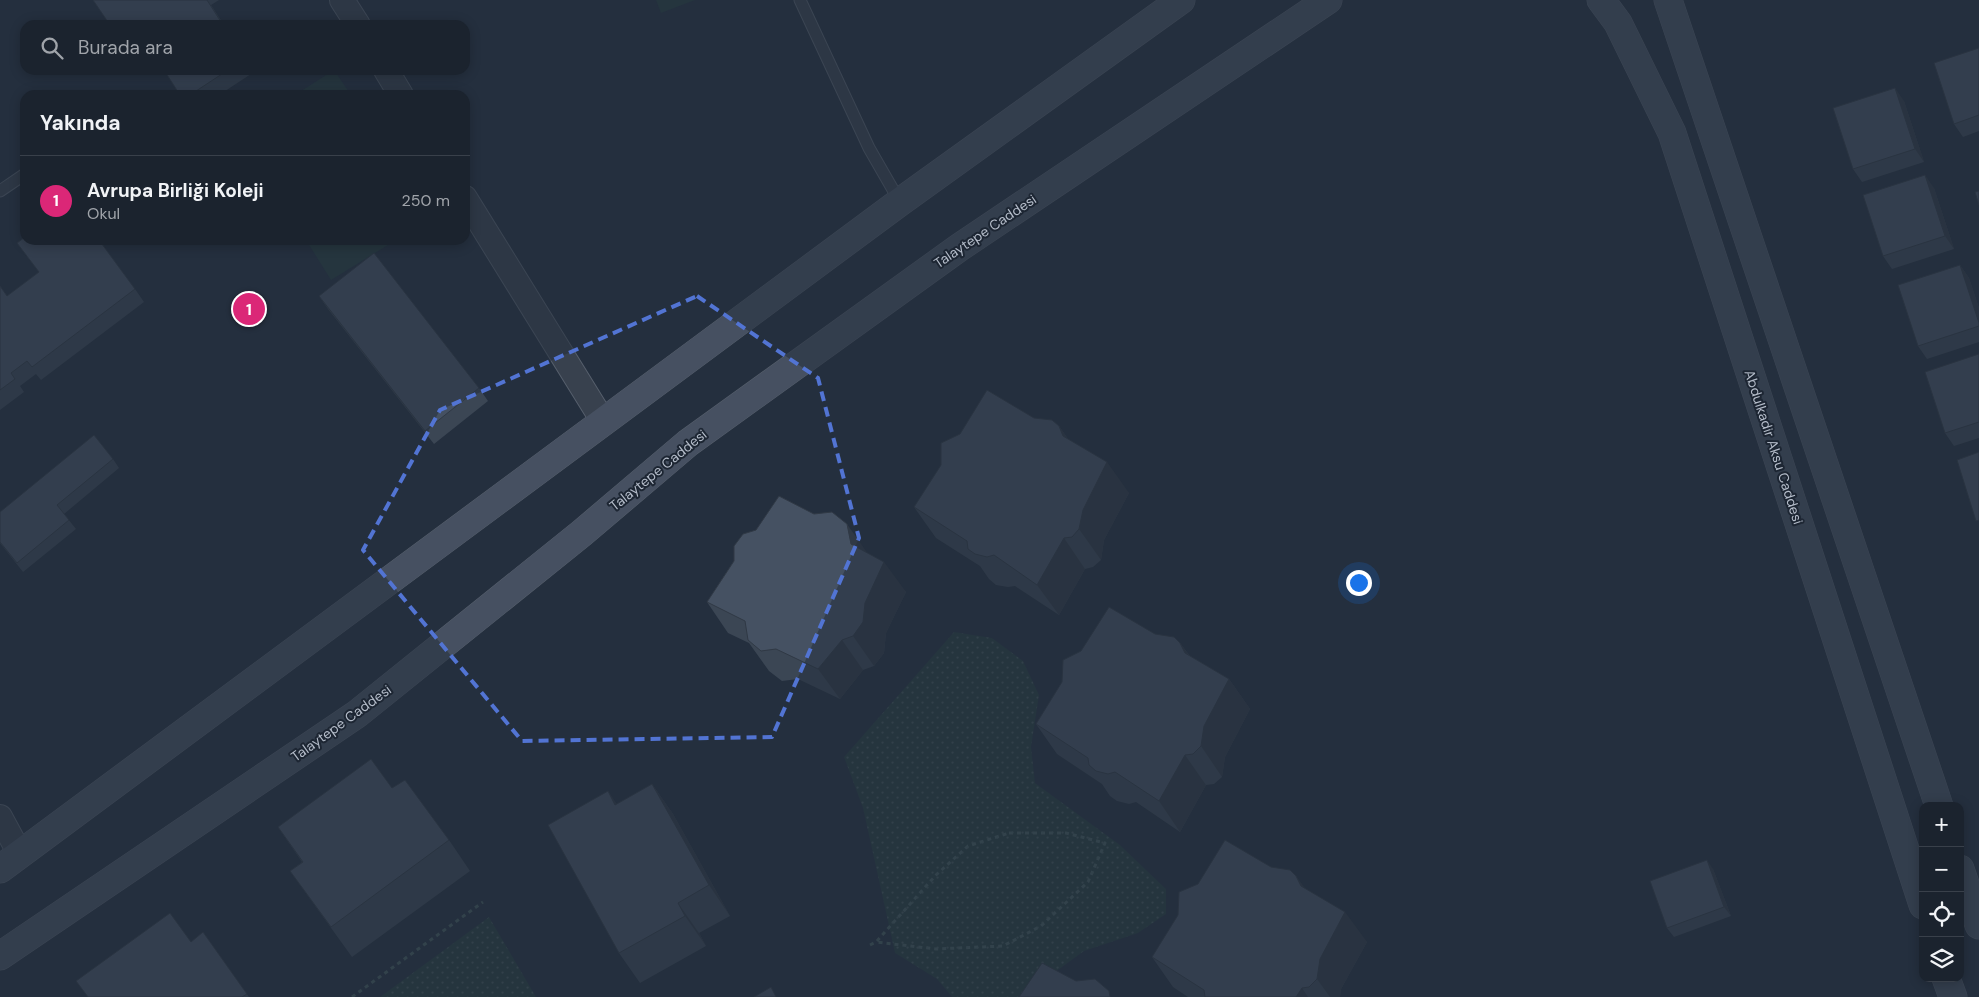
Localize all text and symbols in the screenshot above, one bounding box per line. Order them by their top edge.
search box [20,20,470,75]
icon: search [38,34,66,62]
text: Burada ara [78,35,173,60]
text: Yakında [40,109,121,137]
text: Avrupa Birliği Koleji [87,178,264,203]
text: 1 [53,190,59,211]
text: 250 m [402,190,450,211]
street label: Talaytepe Caddesi [930,190,1040,272]
text: Okul [87,203,120,224]
pin: 1 [233,290,265,328]
street label: Abdulkadir Aksu Caddesi [1740,367,1808,527]
street label: Talaytepe Caddesi [606,425,710,515]
your location [1346,570,1372,596]
street label: Talaytepe Caddesi [287,681,395,765]
map controls [1919,802,1964,982]
button: + [1919,802,1964,847]
button: − [1919,847,1964,892]
button: locate [1919,892,1964,937]
button: layers [1919,937,1964,982]

